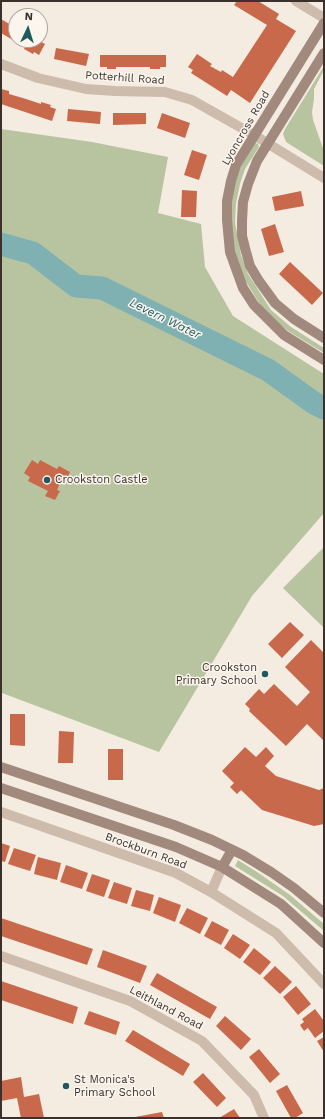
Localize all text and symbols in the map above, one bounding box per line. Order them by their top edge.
north arrow [8,8,48,48]
text: N [24,10,33,23]
street label: Potterhill Road [85,69,165,87]
street label: Lyoncross Road [219,88,273,168]
water label: Levern Water [127,296,203,342]
place label: Crookston Castle [55,473,148,487]
marker: Crookston Castle [42,475,52,485]
place label: Crookston Primary School [176,661,257,687]
marker: Crookston Primary School [260,669,270,679]
street label: Brockburn Road [103,830,189,872]
street label: Leithland Road [127,983,205,1033]
place label: St Monica's Primary School [74,1073,155,1099]
marker: St Monica's Primary School [61,1081,71,1091]

